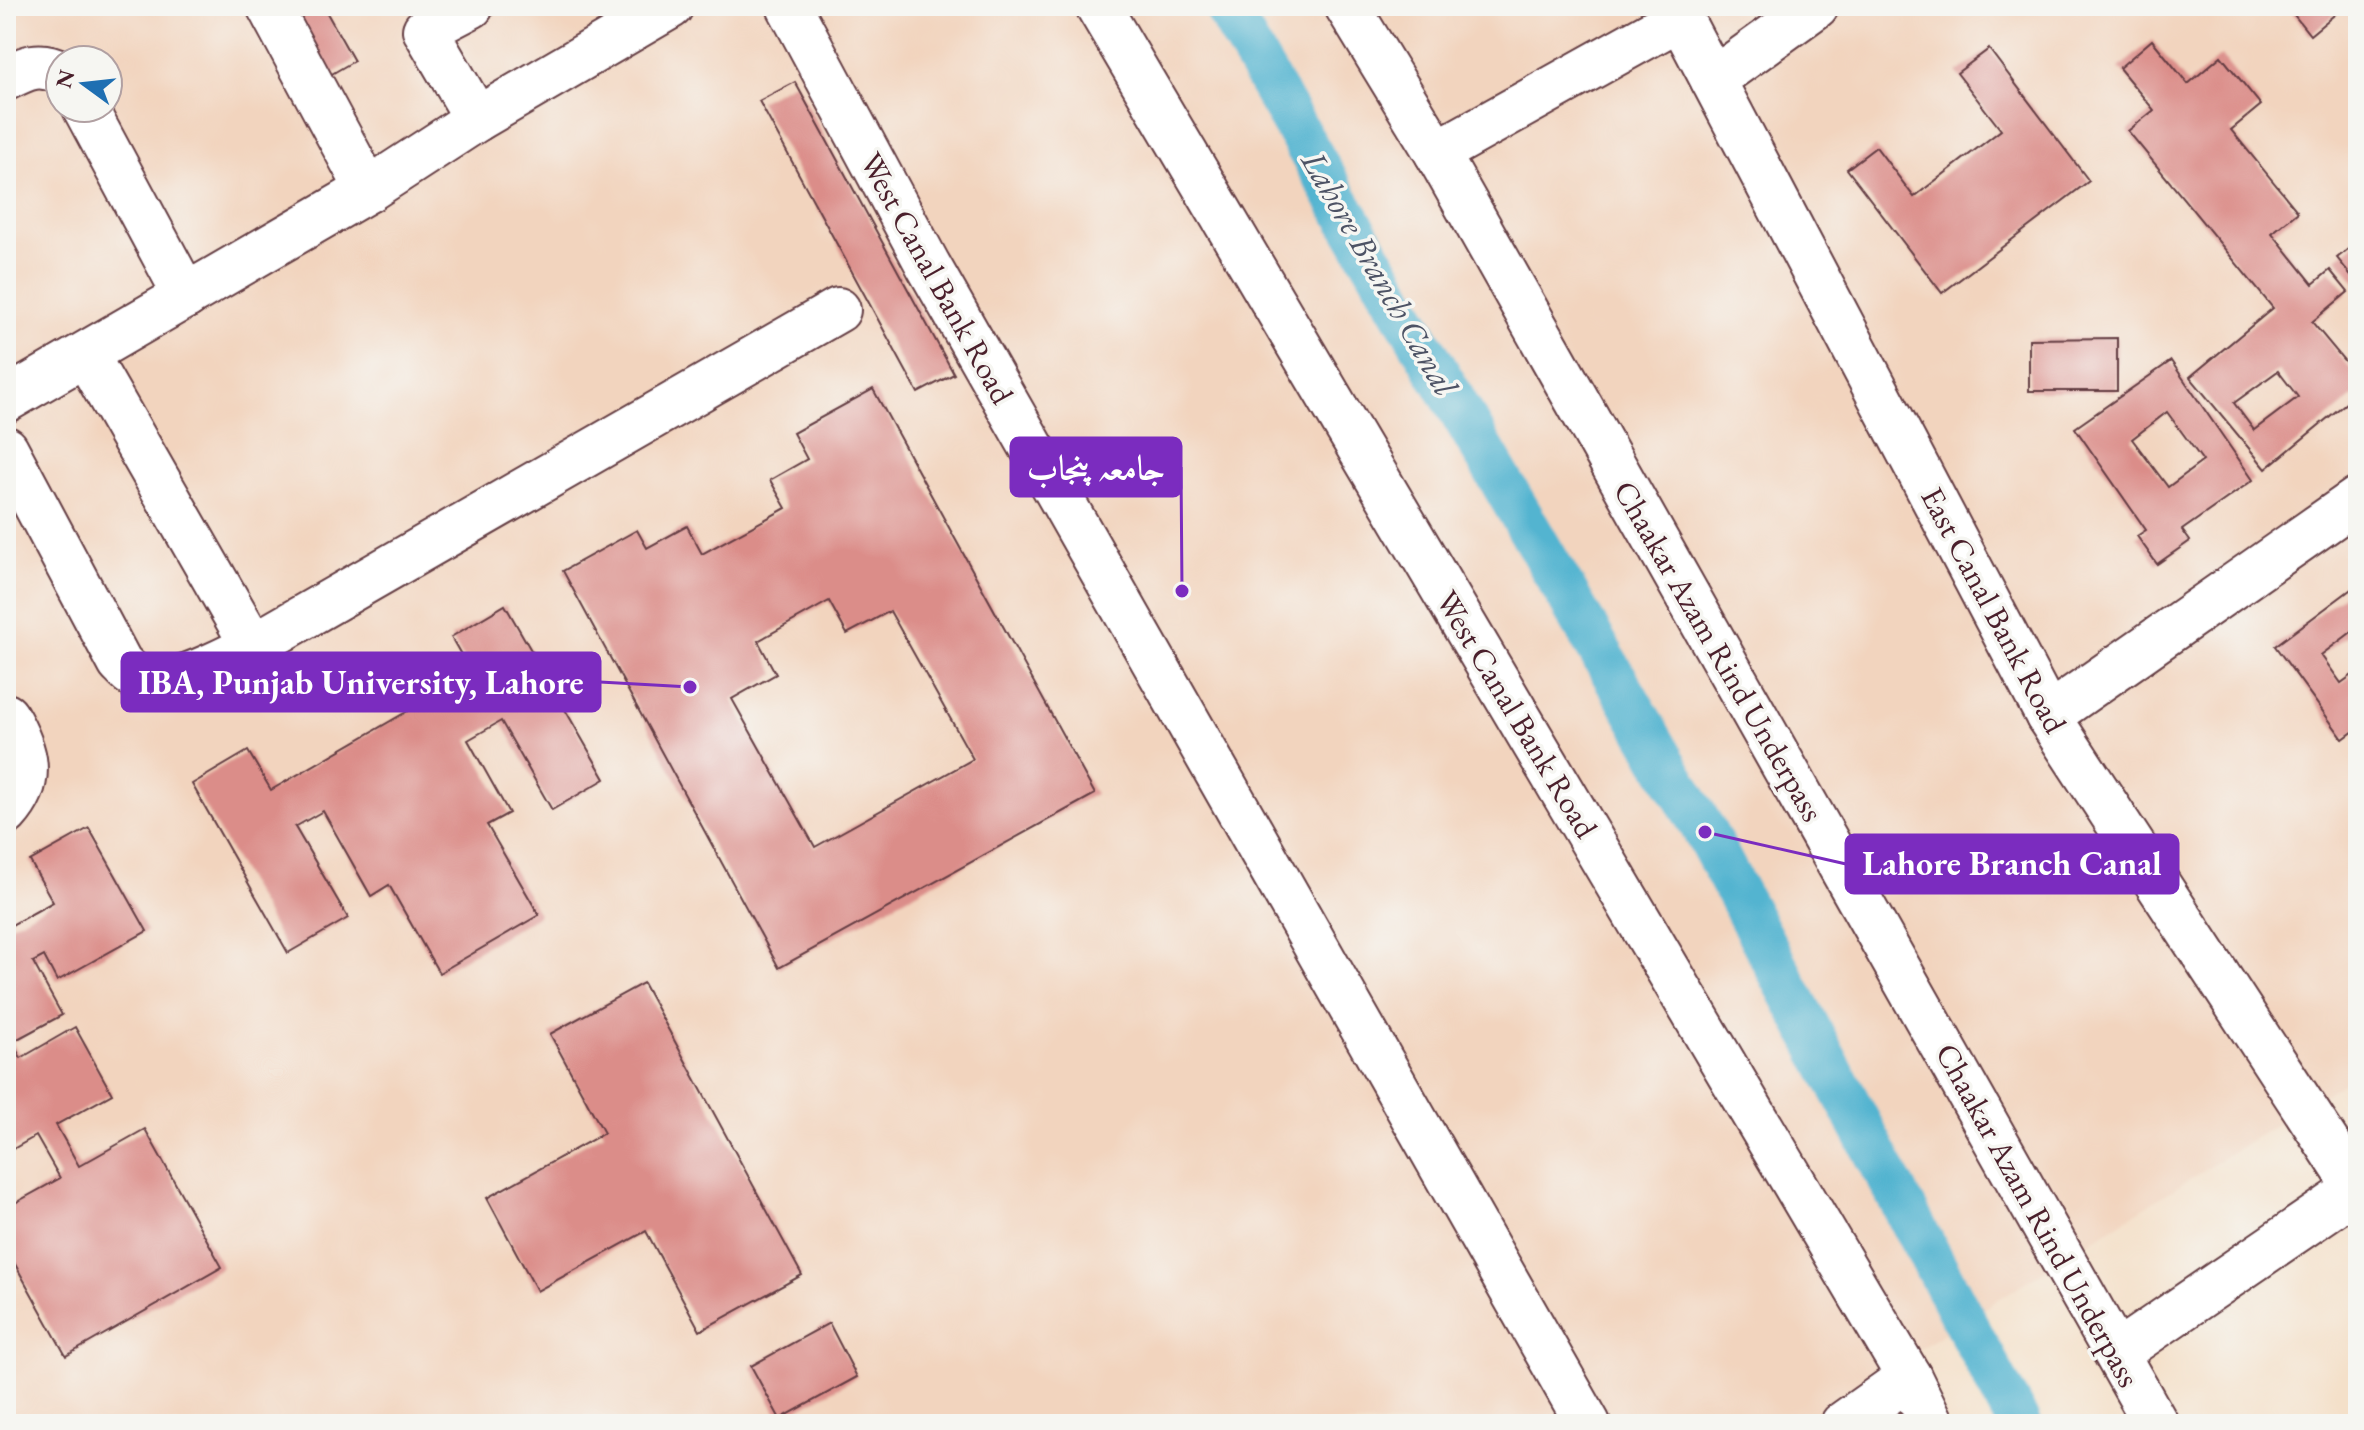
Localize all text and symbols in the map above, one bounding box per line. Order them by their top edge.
north arrow [44,44,124,124]
text: N [49,66,82,91]
water label: Lahore Branch Canal [1291,142,1469,405]
street label: West Canal Bank Road [850,145,1024,412]
callout: جامعہ پنجاب [1011,438,1181,496]
text: جامعہ پنجاب [1027,445,1165,489]
street label: Chaakar Azam Rind Underpass [1604,473,1834,829]
street label: East Canal Bank Road [1911,480,2077,741]
street label: West Canal Bank Road [1427,583,1608,846]
callout: IBA, Punjab University, Lahore [122,653,600,711]
text: IBA, Punjab University, Lahore [138,660,584,704]
callout: Lahore Branch Canal [1846,835,2178,893]
text: Lahore Branch Canal [1862,841,2162,885]
street label: Chaakar Azam Rind Underpass [1926,1036,2150,1394]

